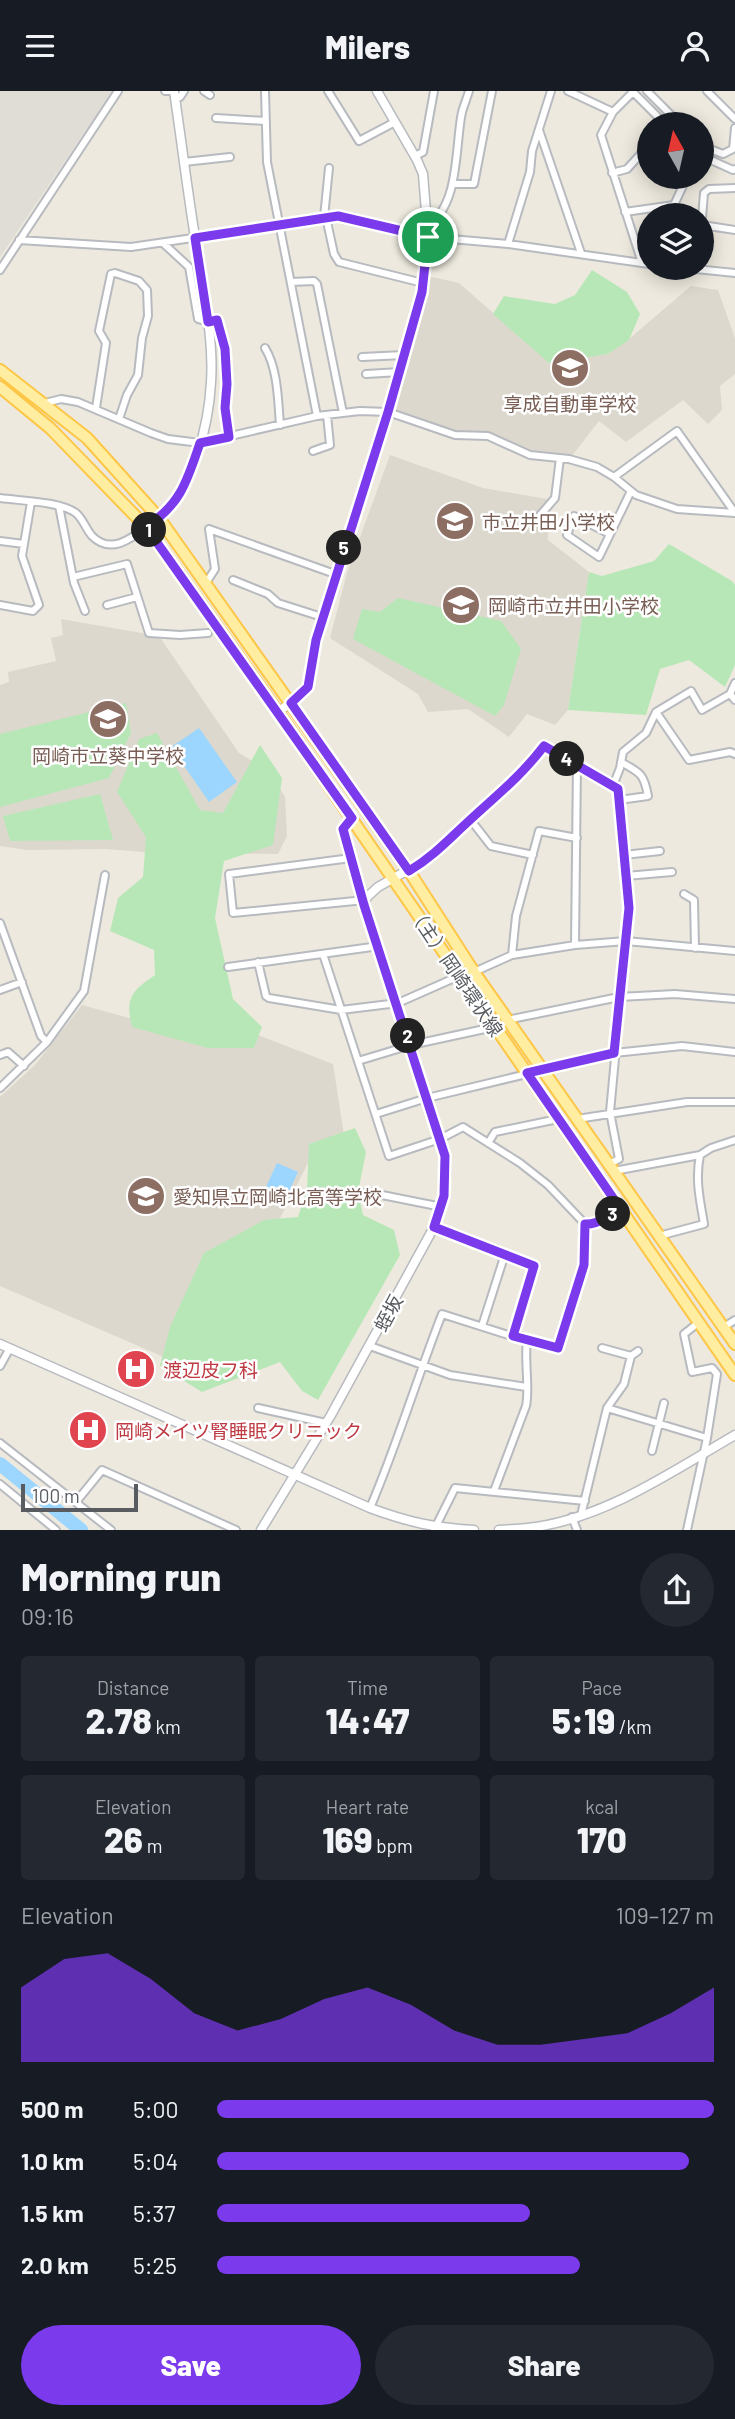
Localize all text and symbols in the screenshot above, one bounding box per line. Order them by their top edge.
icon: menu [21,27,59,65]
text: Milers [325,27,410,65]
icon: person [676,27,714,65]
north arrow [637,112,714,189]
map controls [637,112,714,280]
button: layers [637,203,714,280]
pin [398,207,458,267]
icon: arrive [409,218,447,256]
school or university icon: 享成自動車学校 [549,347,591,389]
place label: 享成自動車学校 [503,392,637,415]
school or university icon: 市立井田小学校 [434,500,476,542]
place label: 市立井田小学校 [482,510,615,533]
pin: 1 [132,513,166,548]
text: 1 [145,518,152,541]
pin: 5 [326,531,362,566]
text: 5 [338,536,349,559]
school or university icon: 岡崎市立井田小学校 [440,584,482,626]
place label: 岡崎市立井田小学校 [488,594,659,617]
school or university icon: 岡崎市立葵中学校 [87,698,129,740]
pin: 4 [550,741,584,777]
place label: 岡崎市立葵中学校 [32,744,184,767]
text: 4 [561,747,572,770]
street label: （主）岡崎環状線 [404,902,508,1040]
pin: 2 [390,1019,426,1053]
text: 2 [402,1024,413,1047]
school or university icon: 愛知県立岡崎北高等学校 [125,1175,167,1217]
place label: 愛知県立岡崎北高等学校 [173,1185,382,1208]
pin: 3 [596,1197,630,1231]
text: 3 [607,1202,618,1225]
street label: 蛭坂 [369,1291,407,1335]
hospital icon: 渡辺皮フ科 [115,1348,157,1390]
place label: 渡辺皮フ科 [163,1358,258,1381]
hospital icon: 岡崎メイツ腎睡眠クリニック [67,1409,109,1451]
place label: 岡崎メイツ腎睡眠クリニック [115,1419,362,1442]
scale bar [21,1481,138,1513]
text: 100 m [32,1484,80,1507]
text: Morning run [21,1553,221,1599]
button: share [640,1553,714,1627]
text: 09:16 [21,1602,74,1630]
text: Distance [97,1676,169,1699]
text: Time [347,1676,388,1699]
text: Pace [581,1676,622,1699]
text: 2.78 [86,1699,152,1741]
text: 14:47 [326,1699,409,1741]
text: 5:19 [552,1699,615,1741]
text: km [152,1715,181,1738]
text: /km [615,1715,652,1738]
text: Elevation [95,1795,171,1818]
text: Heart rate [326,1795,409,1818]
text: kcal [585,1795,618,1818]
text: 26 [104,1818,143,1860]
text: 169 [322,1818,372,1860]
text: 170 [577,1818,627,1860]
text: m [143,1834,162,1857]
text: bpm [372,1834,413,1857]
text: Elevation [21,1901,114,1929]
text: 109–127 m [616,1901,714,1929]
text: 500 m [21,2095,83,2123]
text: 5:00 [133,2095,179,2123]
text: 1.0 km [21,2147,84,2175]
text: 5:04 [133,2147,178,2175]
text: 1.5 km [21,2199,84,2227]
text: 5:37 [133,2199,175,2227]
text: 2.0 km [21,2251,89,2279]
text: 5:25 [133,2251,177,2279]
button: Save [21,2325,361,2405]
button: Share [375,2325,714,2405]

